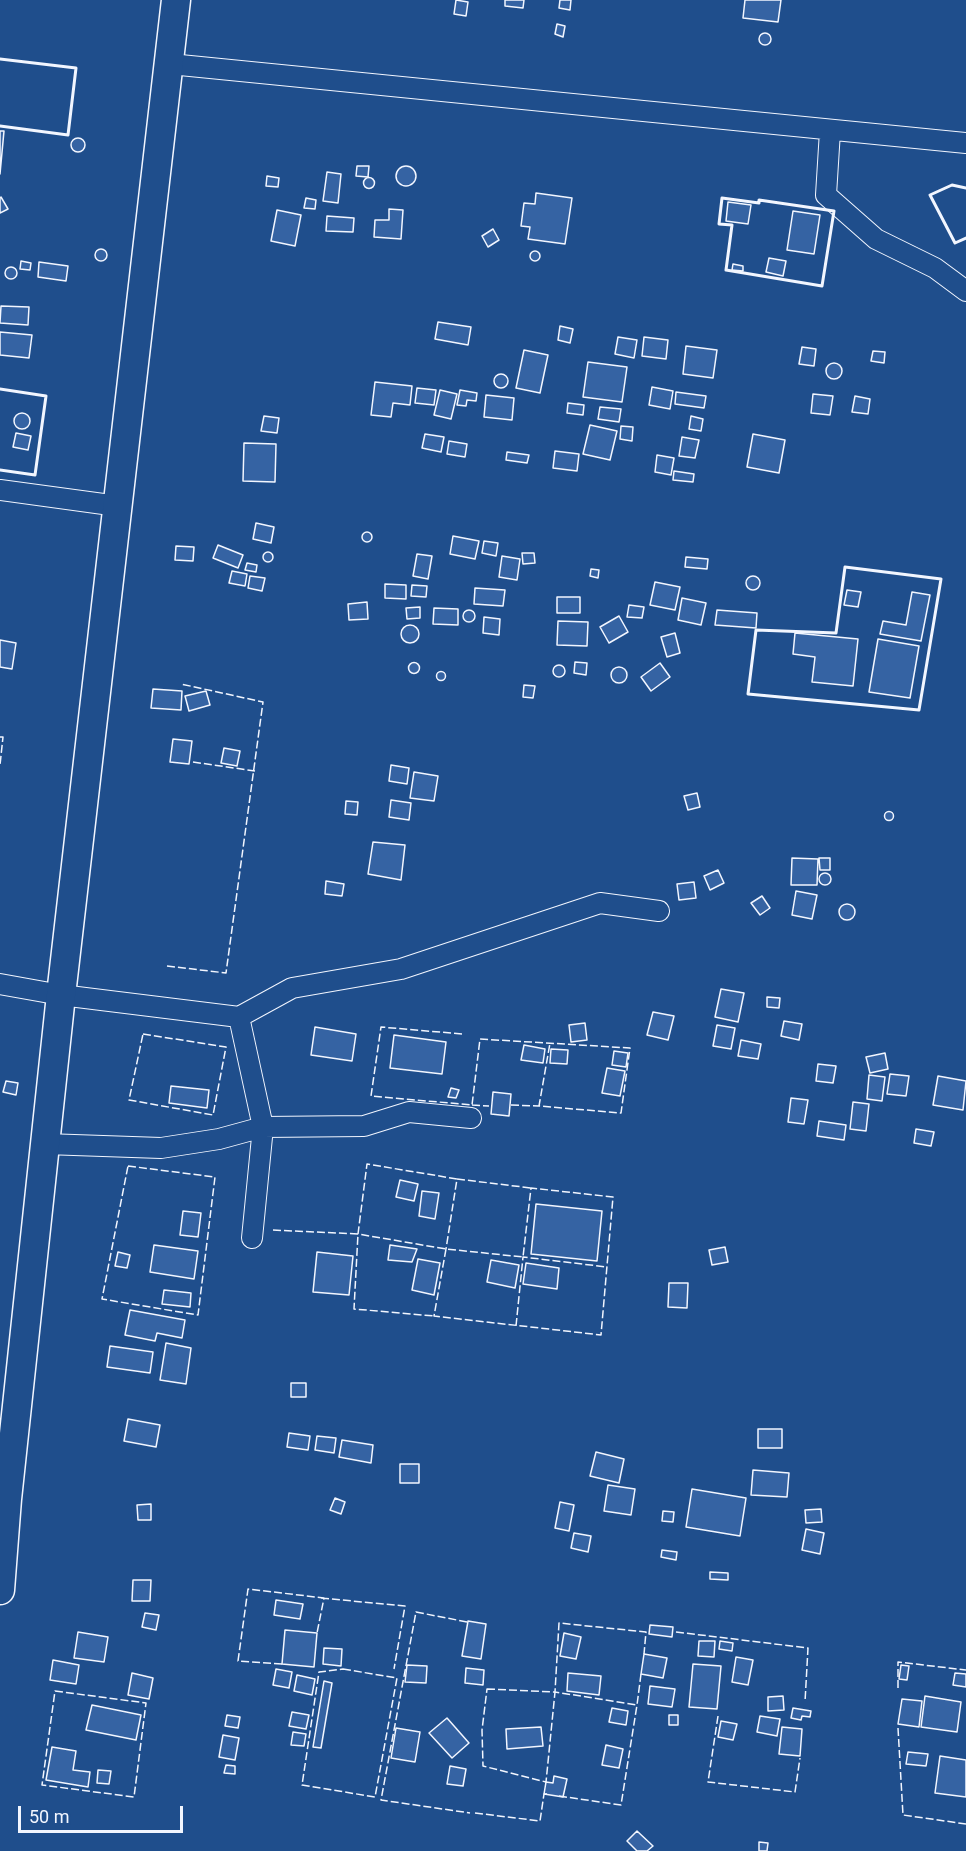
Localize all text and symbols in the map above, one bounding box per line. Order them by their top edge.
scale bar [21,1794,186,1832]
text: 50 m [29,1806,69,1827]

